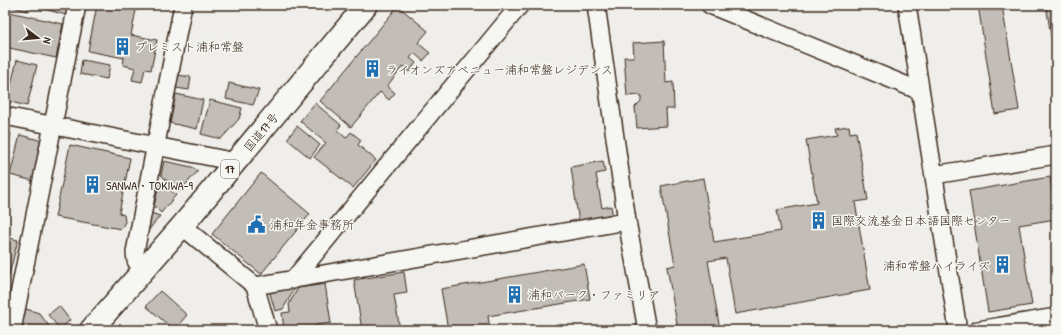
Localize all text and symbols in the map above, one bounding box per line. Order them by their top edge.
north arrow [18,18,58,58]
text: N [40,36,55,46]
building icon: プレミスト浦和常盤 [112,36,132,56]
place label: プレミスト浦和常盤 [135,38,244,55]
building icon: ライオンズアベニュー浦和常盤レジデンス [363,59,383,79]
place label: ライオンズアベニュー浦和常盤レジデンス [386,61,613,78]
street label: 国道17号 [240,109,282,155]
road number: 17 [221,160,239,178]
building icon: SANWA・TOKIWA-9 [83,175,103,195]
place label: SANWA・TOKIWA-9 [106,177,193,194]
building icon: 国際交流基金日本語国際センター [808,210,828,230]
place label: 国際交流基金日本語国際センター [831,212,1011,229]
public building icon: 浦和年金事務所 [247,214,267,234]
place label: 浦和年金事務所 [270,216,354,233]
building icon: 浦和常盤ハイライズ [993,255,1013,275]
place label: 浦和常盤ハイライズ [883,257,990,274]
building icon: 浦和パーク・ファミリア [505,284,525,304]
place label: 浦和パーク・ファミリア [528,286,660,303]

